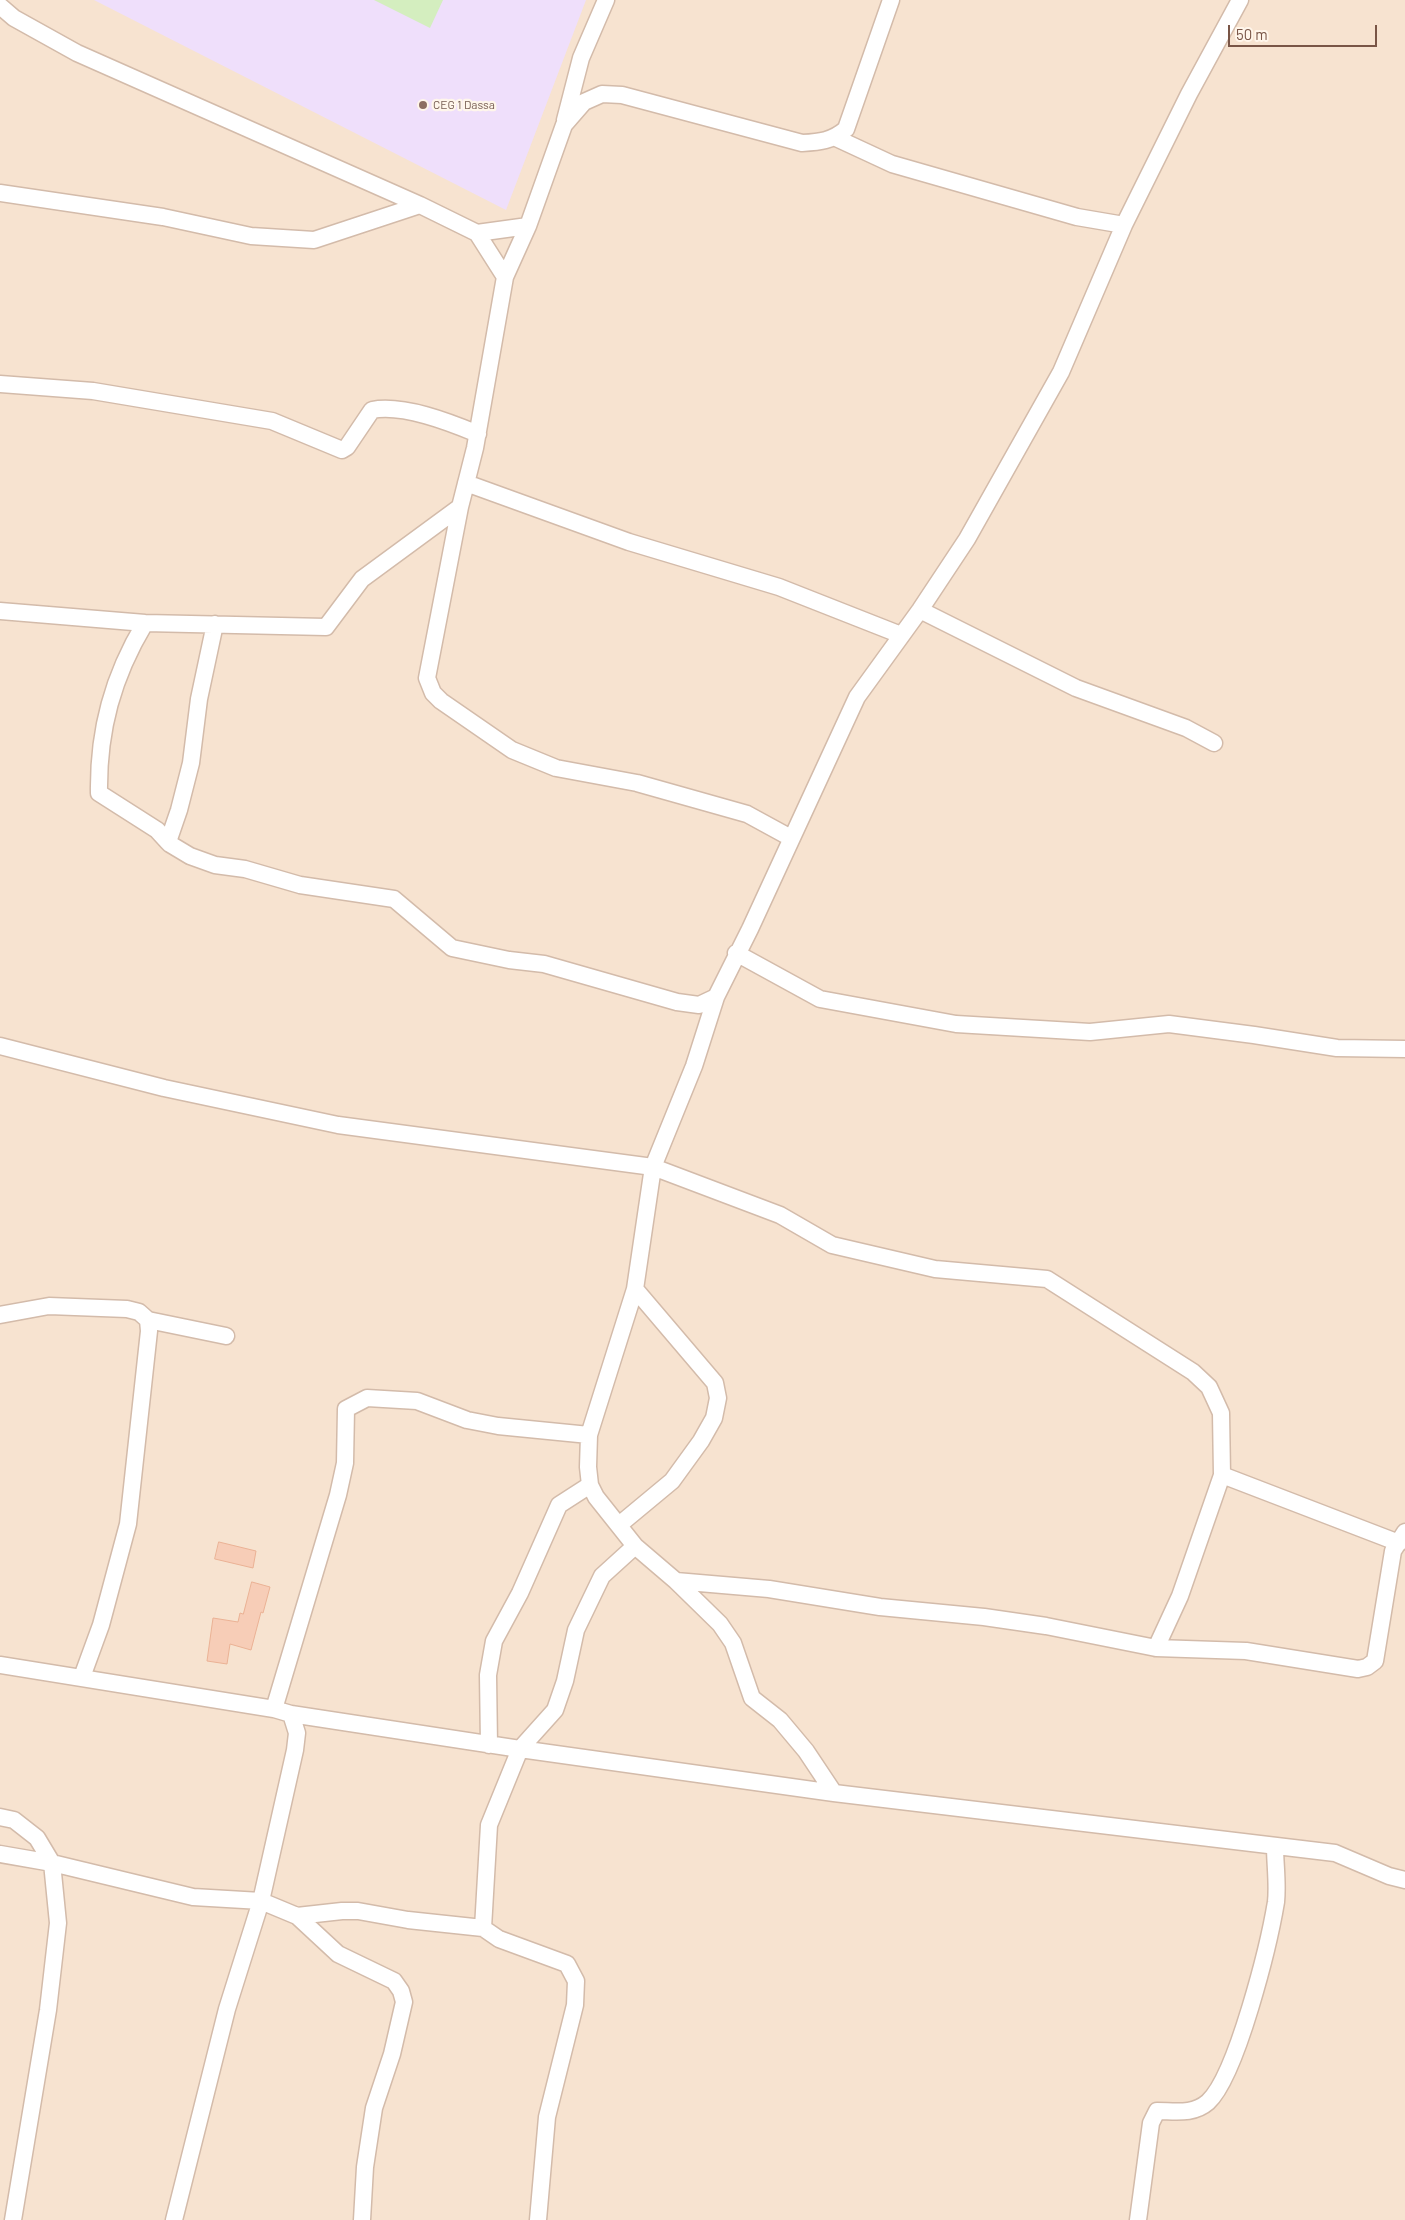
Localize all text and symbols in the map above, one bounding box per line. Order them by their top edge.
scale bar [1230,15,1379,47]
text: 50 m [1236,25,1268,43]
place label: CEG 1 Dassa [433,98,495,112]
marker: CEG 1 Dassa [417,99,429,111]

